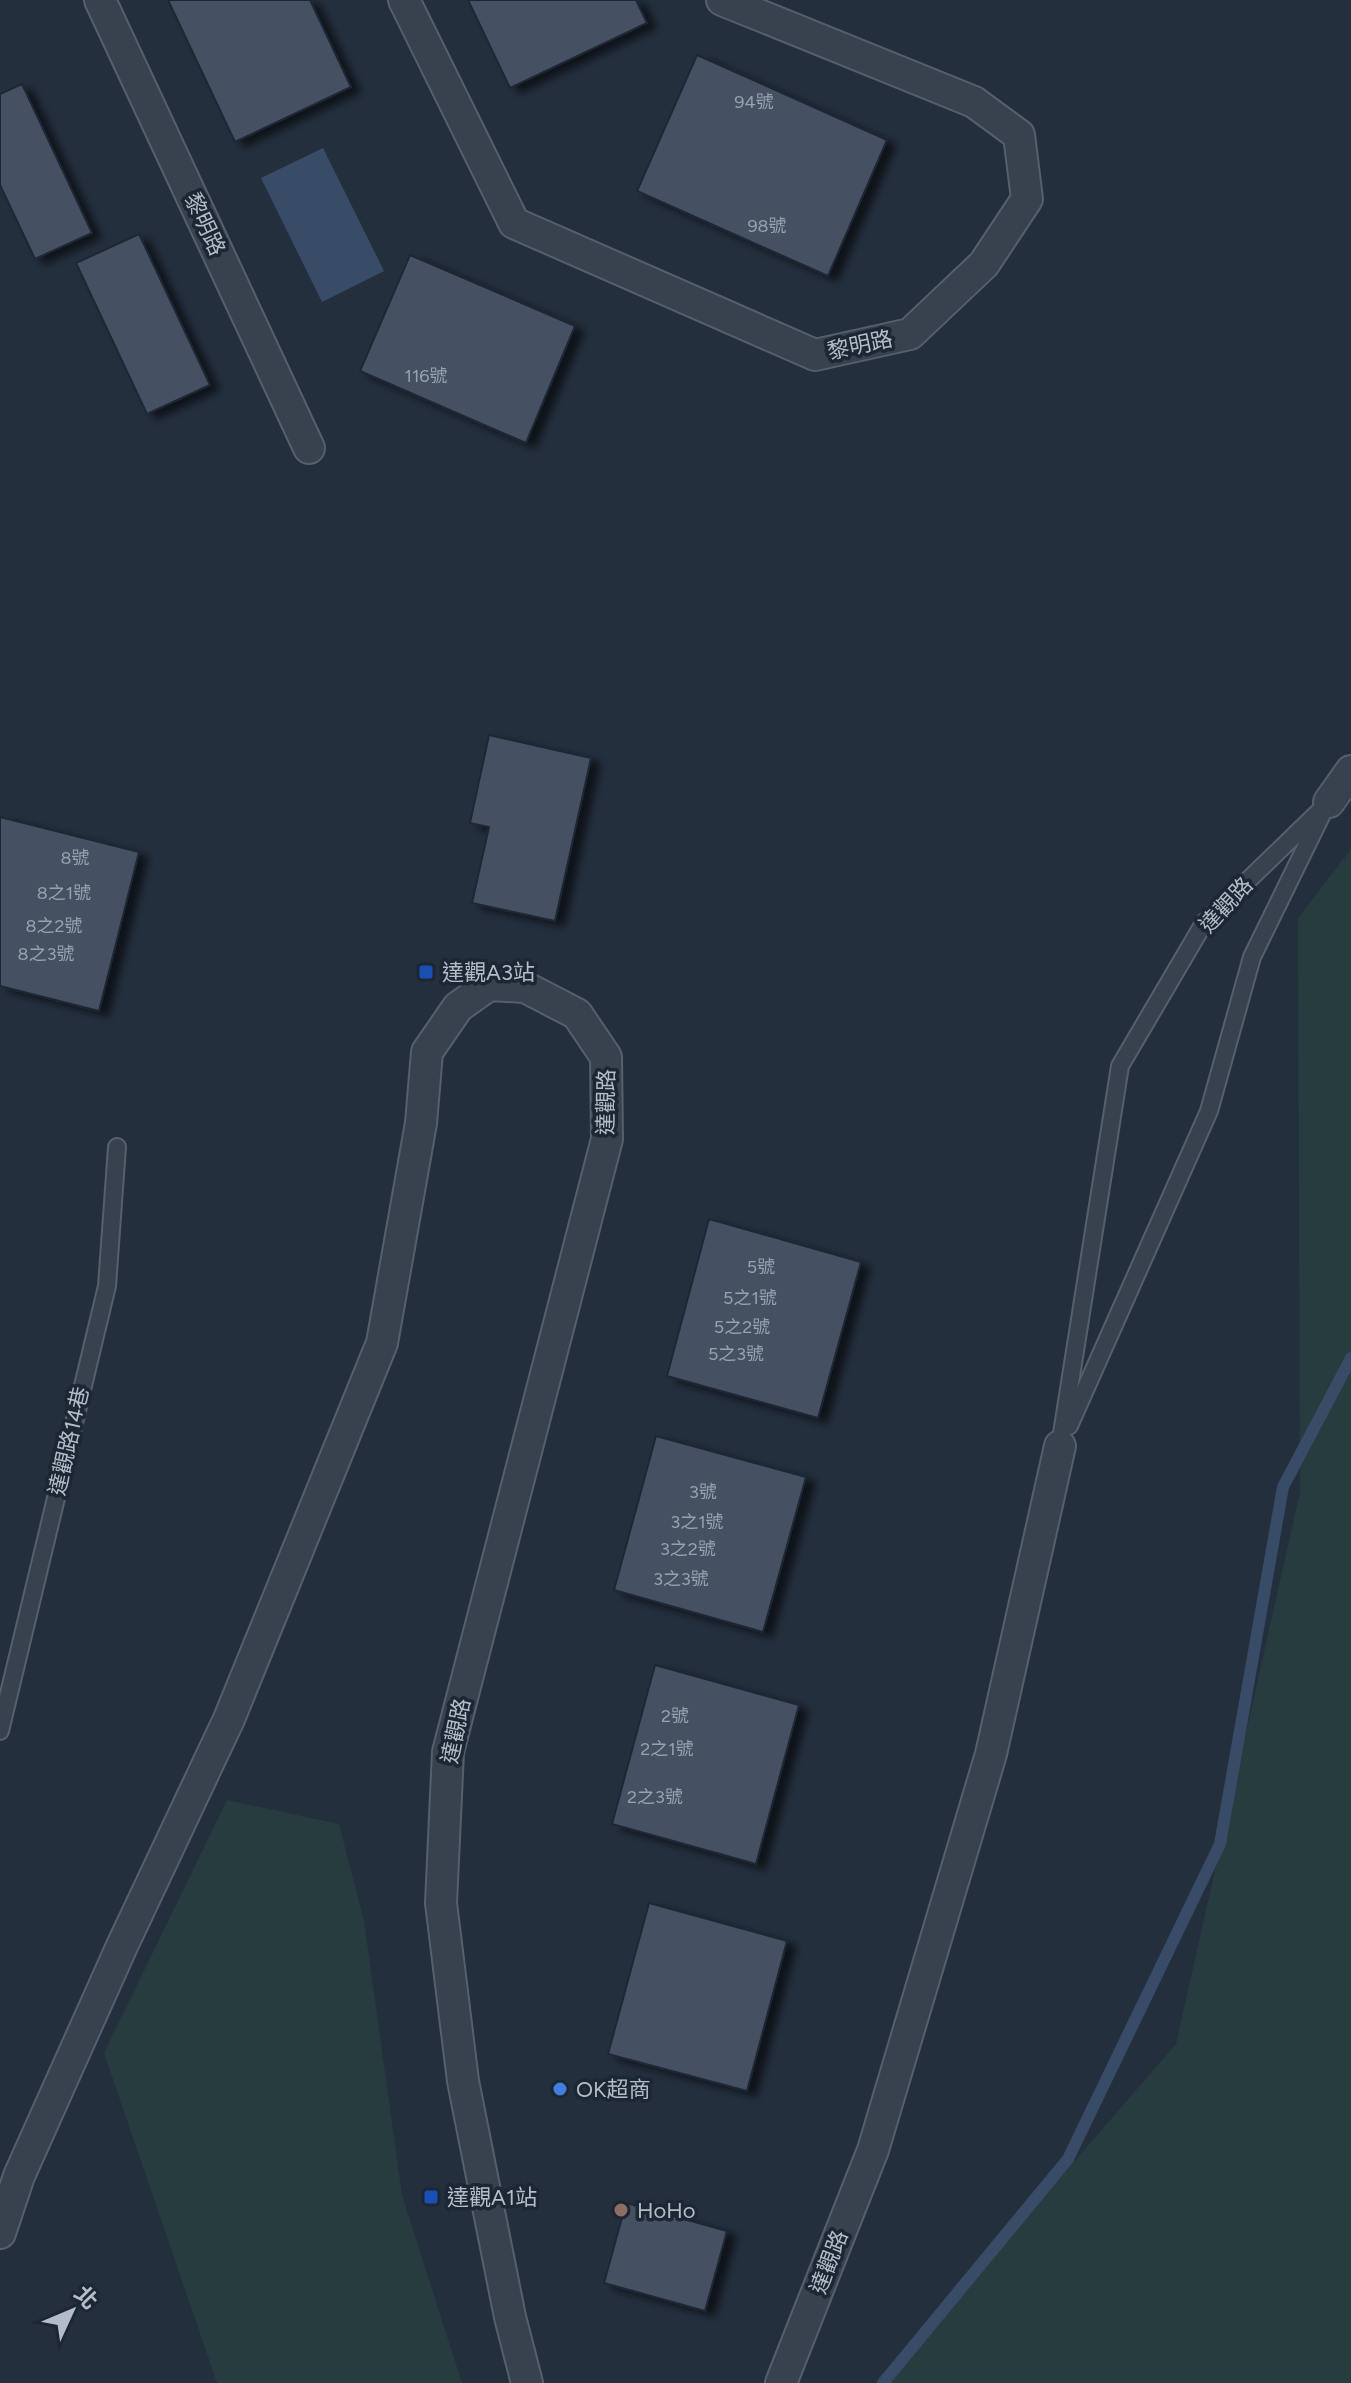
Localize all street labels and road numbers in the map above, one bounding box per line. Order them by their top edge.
street label: 黎明路 [179,188,231,260]
street label: 黎明路 [825,325,895,365]
street label: 達觀路 [1194,872,1258,938]
street label: 達觀路 [592,1069,620,1135]
street label: 達觀路14巷 [43,1384,95,1498]
street label: 達觀路 [436,1696,476,1766]
street label: 達觀路 [805,2226,853,2298]

